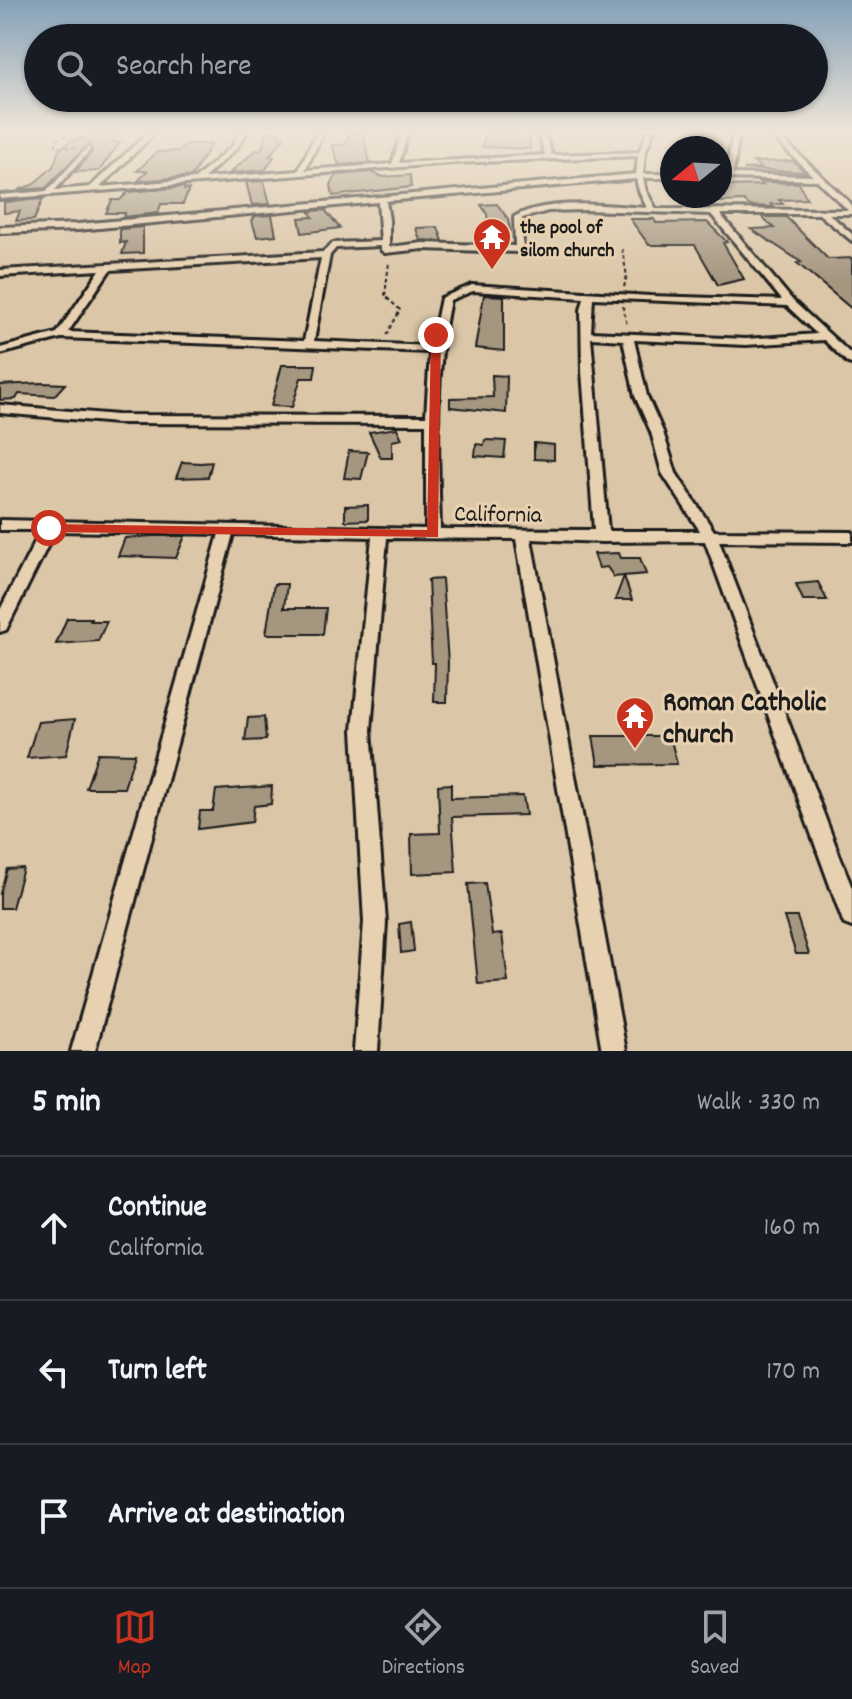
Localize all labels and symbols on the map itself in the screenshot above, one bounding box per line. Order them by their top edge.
north arrow [660,136,732,208]
place label: the pool of silom church [520,215,615,266]
temple icon: the pool of silom church [471,216,513,271]
route end [418,317,454,353]
street label: California [454,498,543,534]
route start [31,510,67,546]
place label: Roman Catholic church [663,685,826,757]
temple icon: Roman Catholic church [614,695,656,750]

